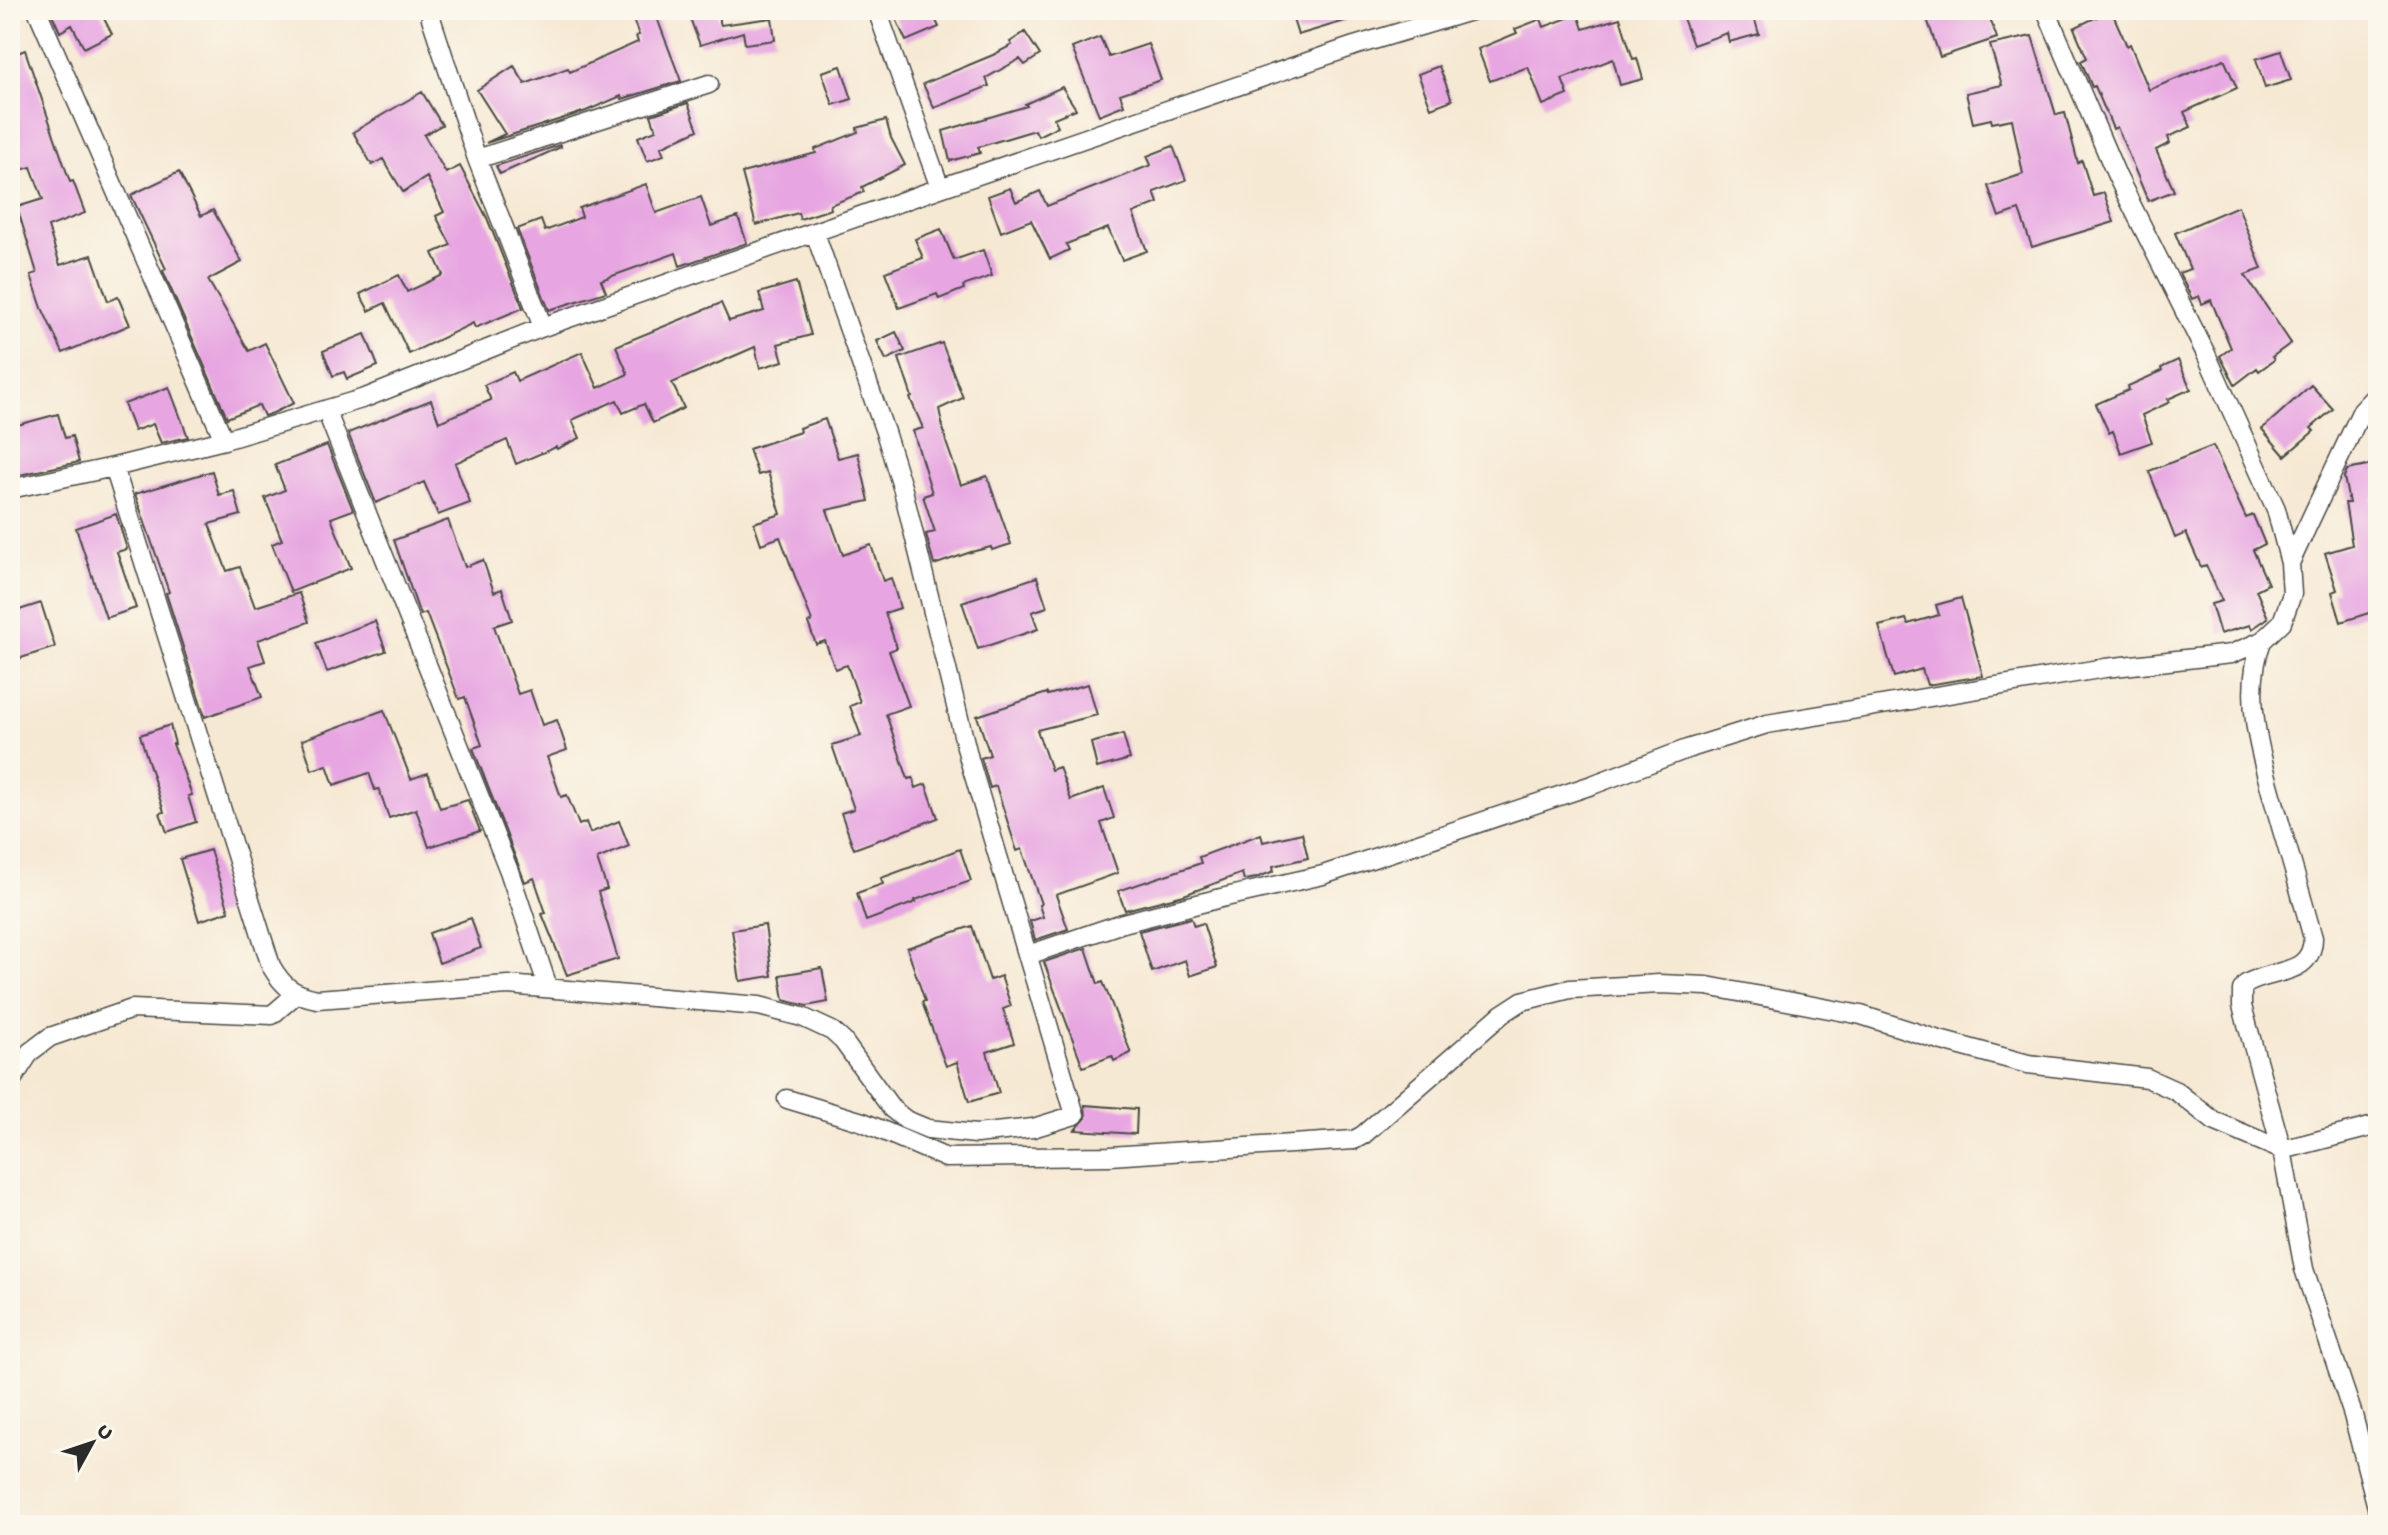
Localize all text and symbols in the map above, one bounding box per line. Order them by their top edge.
north arrow [52,1403,132,1483]
text: U [90,1419,118,1446]

